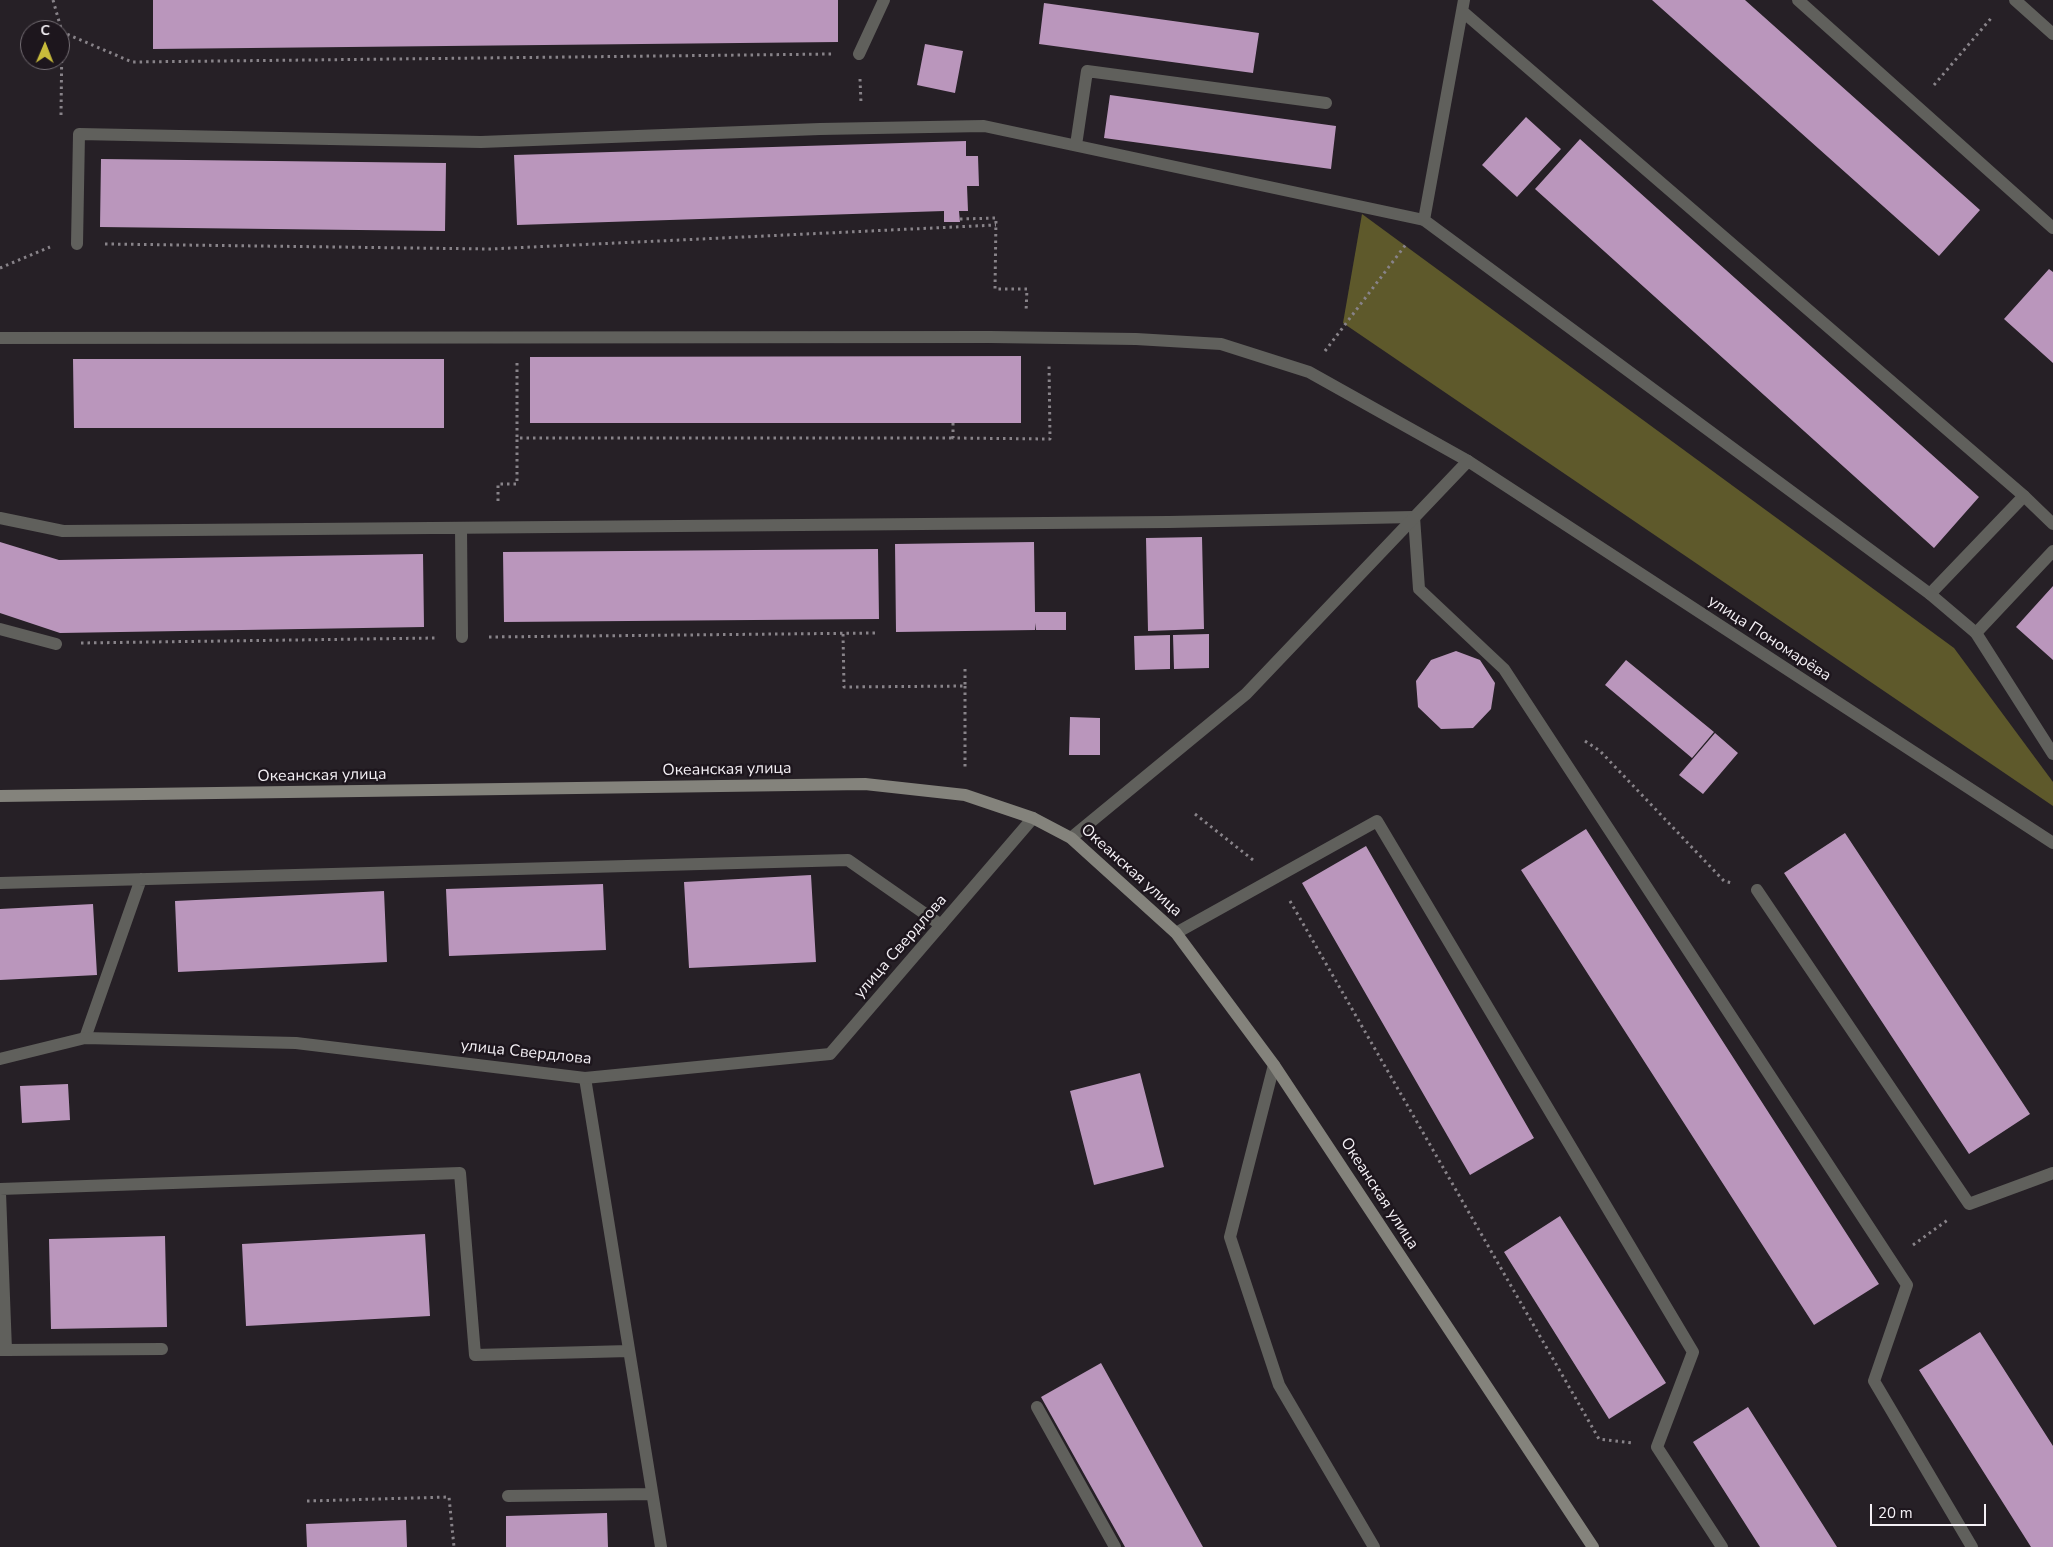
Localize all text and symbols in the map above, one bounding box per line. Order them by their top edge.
north arrow [20,20,70,70]
text: С [40,21,50,40]
street label: улица Пономарёва [1704,592,1834,686]
street label: Океанская улица [662,759,792,781]
street label: Океанская улица [257,765,387,787]
street label: Океанская улица [1077,821,1185,921]
street label: улица Свердлова [851,891,951,1003]
street label: улица Свердлова [460,1037,592,1069]
street label: Океанская улица [1336,1135,1422,1253]
scale bar [1873,1494,1989,1526]
text: 20 m [1878,1503,1913,1523]

